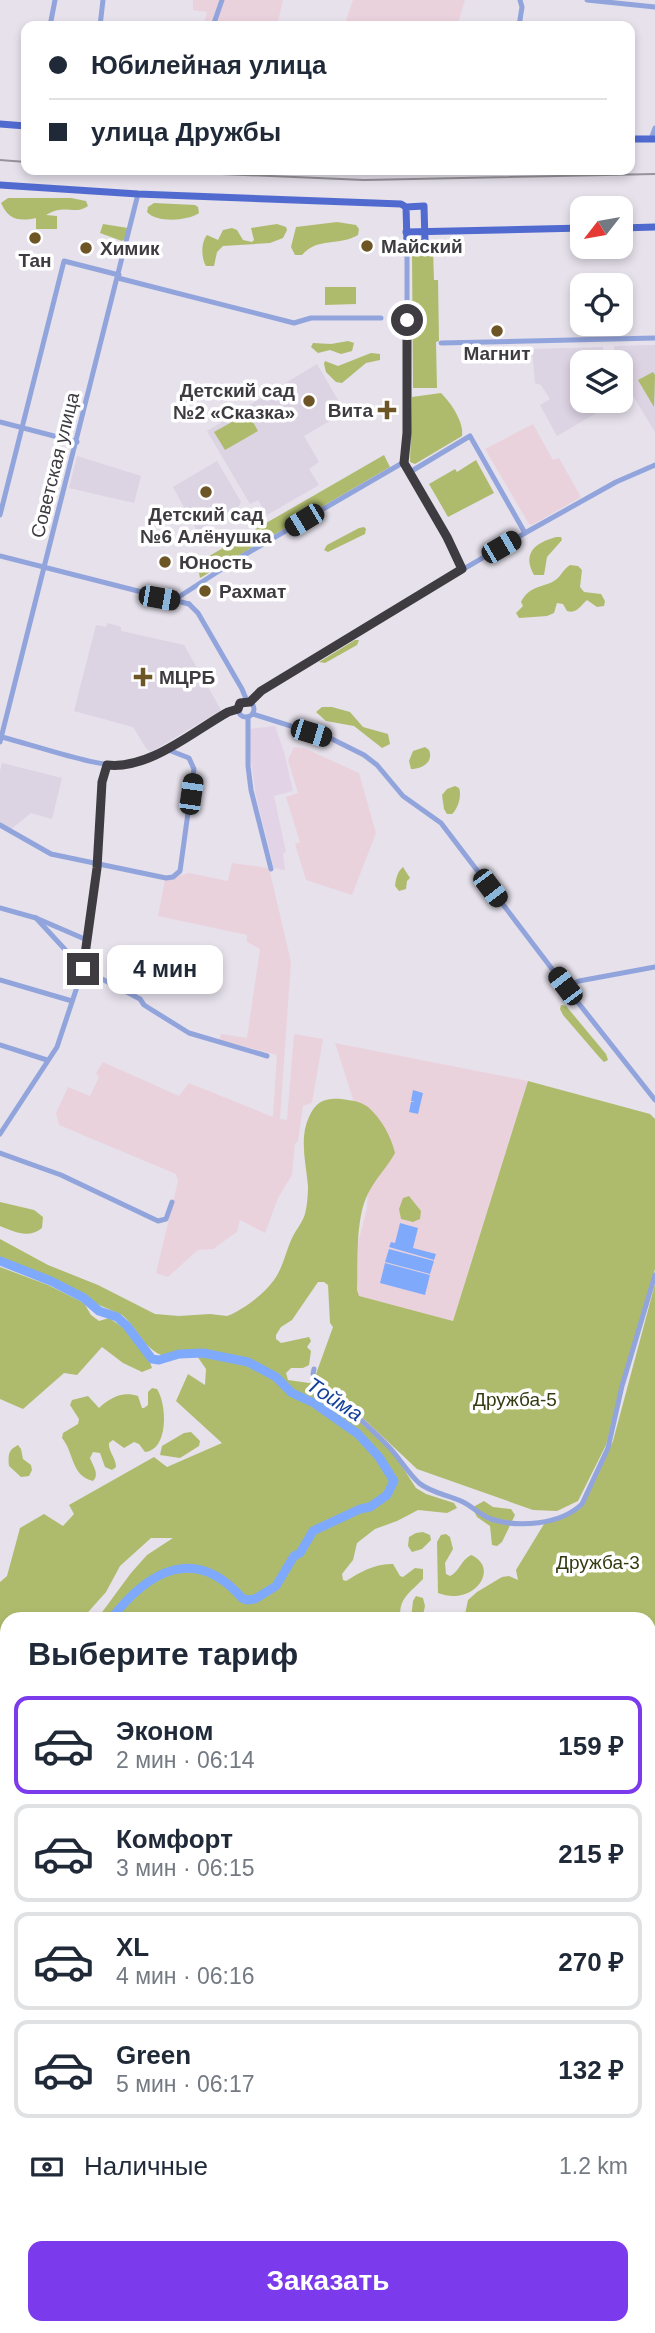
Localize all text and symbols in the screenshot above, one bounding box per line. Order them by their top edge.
text: Юбилейная улица [91,50,326,80]
text: улица Дружбы [91,117,281,147]
north arrow [570,196,634,259]
map controls [570,196,633,413]
marker: Тан [27,230,43,246]
place label: Майский [381,236,463,257]
place label: Химик [100,238,160,259]
marker: Майский [359,238,375,254]
marker: Химик [78,240,94,256]
place label: Тан [18,250,52,271]
button: locate [570,273,633,336]
route start [391,304,423,336]
marker: Магнит [489,323,505,339]
place label: Магнит [463,343,531,364]
button: layers [570,350,633,413]
place label: Детский сад №2 «Сказка» [173,380,295,423]
street label: Советская улица [27,390,83,540]
marker: Детский сад №2 «Сказка» [301,393,317,409]
place label: Вита [328,400,373,421]
marker: Вита [379,402,395,418]
marker: Детский сад №6 Алёнушка [198,484,214,500]
car [281,500,328,540]
place label: Детский сад №6 Алёнушка [140,504,272,547]
car [478,527,525,567]
place label: Юность [179,552,253,573]
marker: Юность [157,554,173,570]
place label: Рахмат [219,581,286,602]
marker: Рахмат [197,583,213,599]
car [137,584,182,612]
marker: МЦРБ [133,667,153,687]
place label: МЦРБ [159,667,215,688]
car [288,717,335,749]
car [178,772,205,816]
car [469,865,512,911]
callout: 4 мин [108,944,223,993]
route end [67,953,99,985]
text: 4 мин [133,956,197,982]
car [544,963,587,1009]
water label: Тойма [303,1373,367,1425]
park label: Дружба-5 [473,1389,557,1410]
park label: Дружба-3 [556,1552,640,1573]
text: Выберите тариф [28,1636,298,1672]
icon: car [32,1714,95,1777]
text: Эконом [116,1716,214,1746]
text: 159 ₽ [558,1731,624,1761]
text: 2 мин · 06:14 [116,1747,255,1773]
icon: car [32,1822,95,1885]
text: Комфорт [116,1824,233,1854]
text: 215 ₽ [558,1839,624,1869]
text: 3 мин · 06:15 [116,1855,255,1881]
icon: car [32,1930,95,1993]
text: XL [116,1932,149,1962]
text: 270 ₽ [558,1947,624,1977]
text: 4 мин · 06:16 [116,1963,255,1989]
icon: car [32,2038,95,2101]
text: Green [116,2040,191,2070]
text: 132 ₽ [558,2055,624,2085]
text: 5 мин · 06:17 [116,2071,255,2097]
icon: cash [28,2148,66,2186]
text: Наличные [84,2151,208,2181]
text: 1.2 km [559,2153,628,2179]
button: Заказать [28,2241,628,2321]

